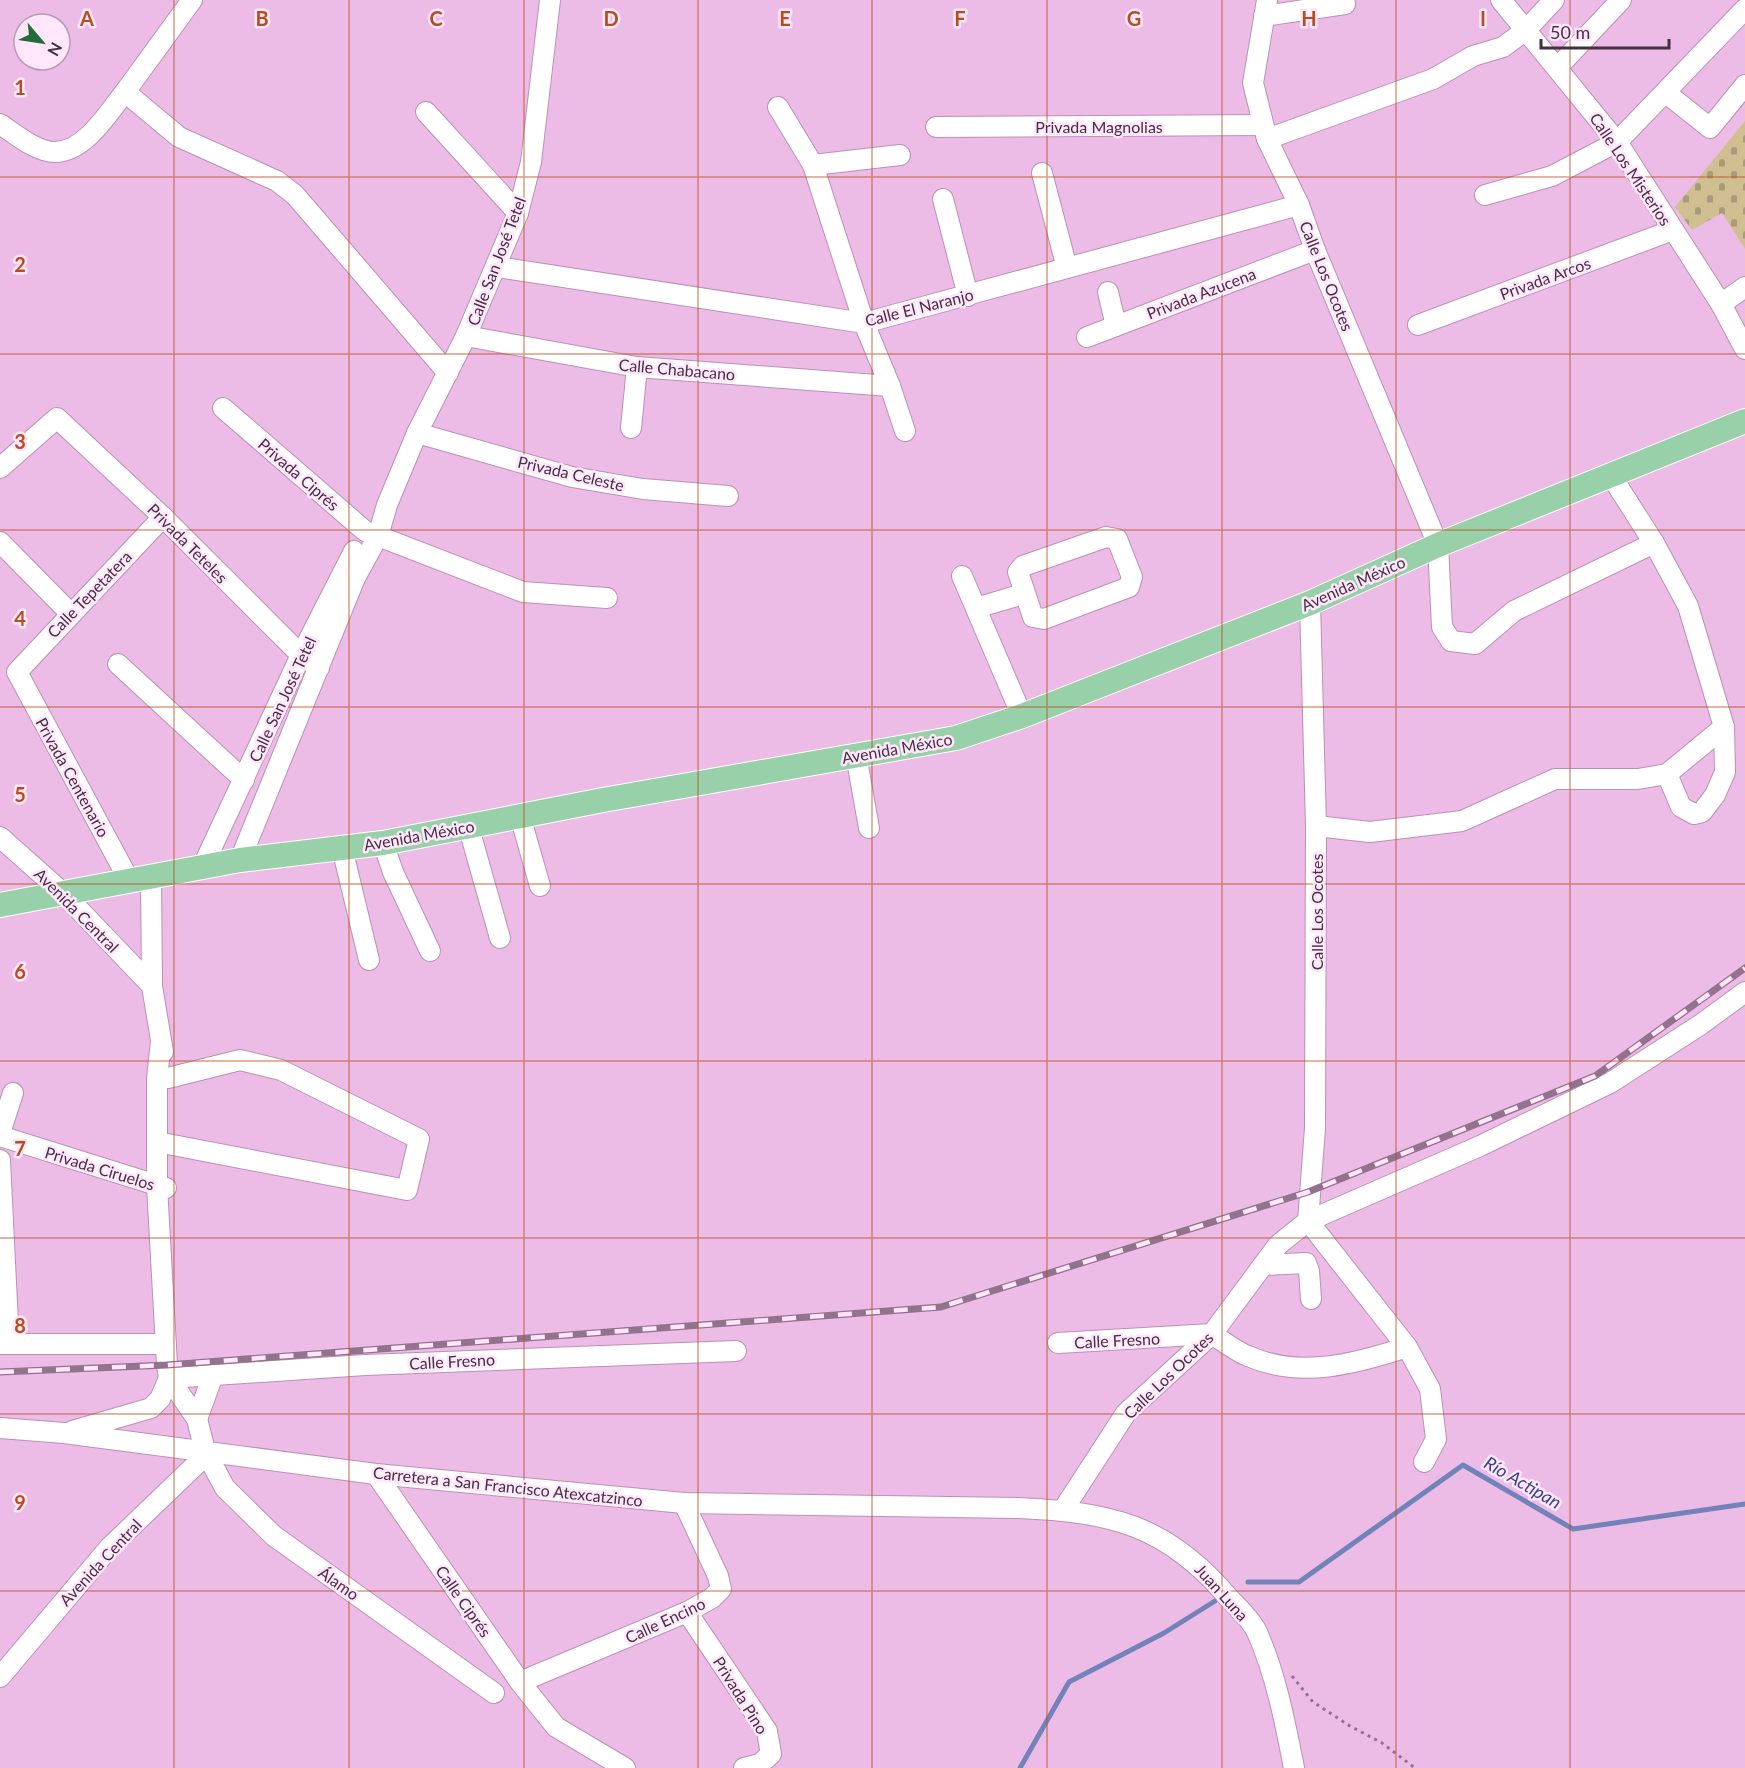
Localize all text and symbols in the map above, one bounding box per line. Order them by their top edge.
text: A [79,6,94,30]
text: B [255,6,269,30]
text: C [429,6,443,30]
text: D [603,6,619,30]
text: E [779,6,791,30]
text: F [954,6,966,30]
text: G [1127,6,1141,30]
text: H [1301,6,1317,30]
text: I [1480,6,1486,30]
north arrow [12,12,72,72]
scale bar [1541,12,1668,50]
text: 50 m [1550,21,1590,43]
text: N [44,40,67,60]
text: 1 [14,75,26,99]
street label: Calle Los Misterios [1586,109,1676,229]
street label: Privada Magnolias [1035,117,1163,136]
street label: Calle San José Tetel [463,194,529,328]
street label: Calle Los Ocotes [1296,218,1358,334]
text: 2 [14,252,26,276]
street label: Privada Arcos [1497,253,1593,303]
street label: Privada Azucena [1144,263,1258,323]
street label: Calle El Naranjo [863,284,975,330]
street label: Calle Chabacano [618,354,736,384]
text: 3 [14,429,26,453]
street label: Privada Ciprés [255,434,343,514]
street label: Privada Celeste [516,452,626,494]
street label: Privada Teteles [144,499,232,587]
street label: Calle Tepetatera [43,547,135,641]
street label: Avenida México [1298,552,1408,614]
text: 4 [14,606,26,630]
street label: Calle San José Tetel [245,633,319,765]
street label: Privada Centenario [32,714,114,840]
street label: Avenida México [840,729,954,767]
text: 5 [14,782,26,806]
street label: Avenida México [362,816,476,854]
street label: Calle Los Ocotes [1307,854,1326,970]
street label: Avenida Central [31,864,123,956]
text: 6 [14,959,26,983]
text: 7 [14,1136,26,1160]
street label: Privada Ciruelos [43,1142,157,1194]
text: 8 [14,1313,26,1337]
street label: Calle Fresno [1074,1328,1160,1352]
street label: Calle Los Ocotes [1119,1328,1217,1422]
street label: Calle Fresno [409,1349,495,1373]
water label: Río Actipan [1481,1451,1565,1513]
street label: Carretera a San Francisco Atexcatzinco [372,1462,644,1510]
text: 9 [14,1490,26,1514]
street label: Avenida Central [55,1515,145,1609]
street label: Juan Luna [1192,1560,1252,1624]
street label: Álamo [315,1562,363,1604]
street label: Calle Ciprés [432,1562,496,1641]
street label: Calle Encino [622,1593,708,1647]
street label: Privada Pino [710,1653,772,1737]

